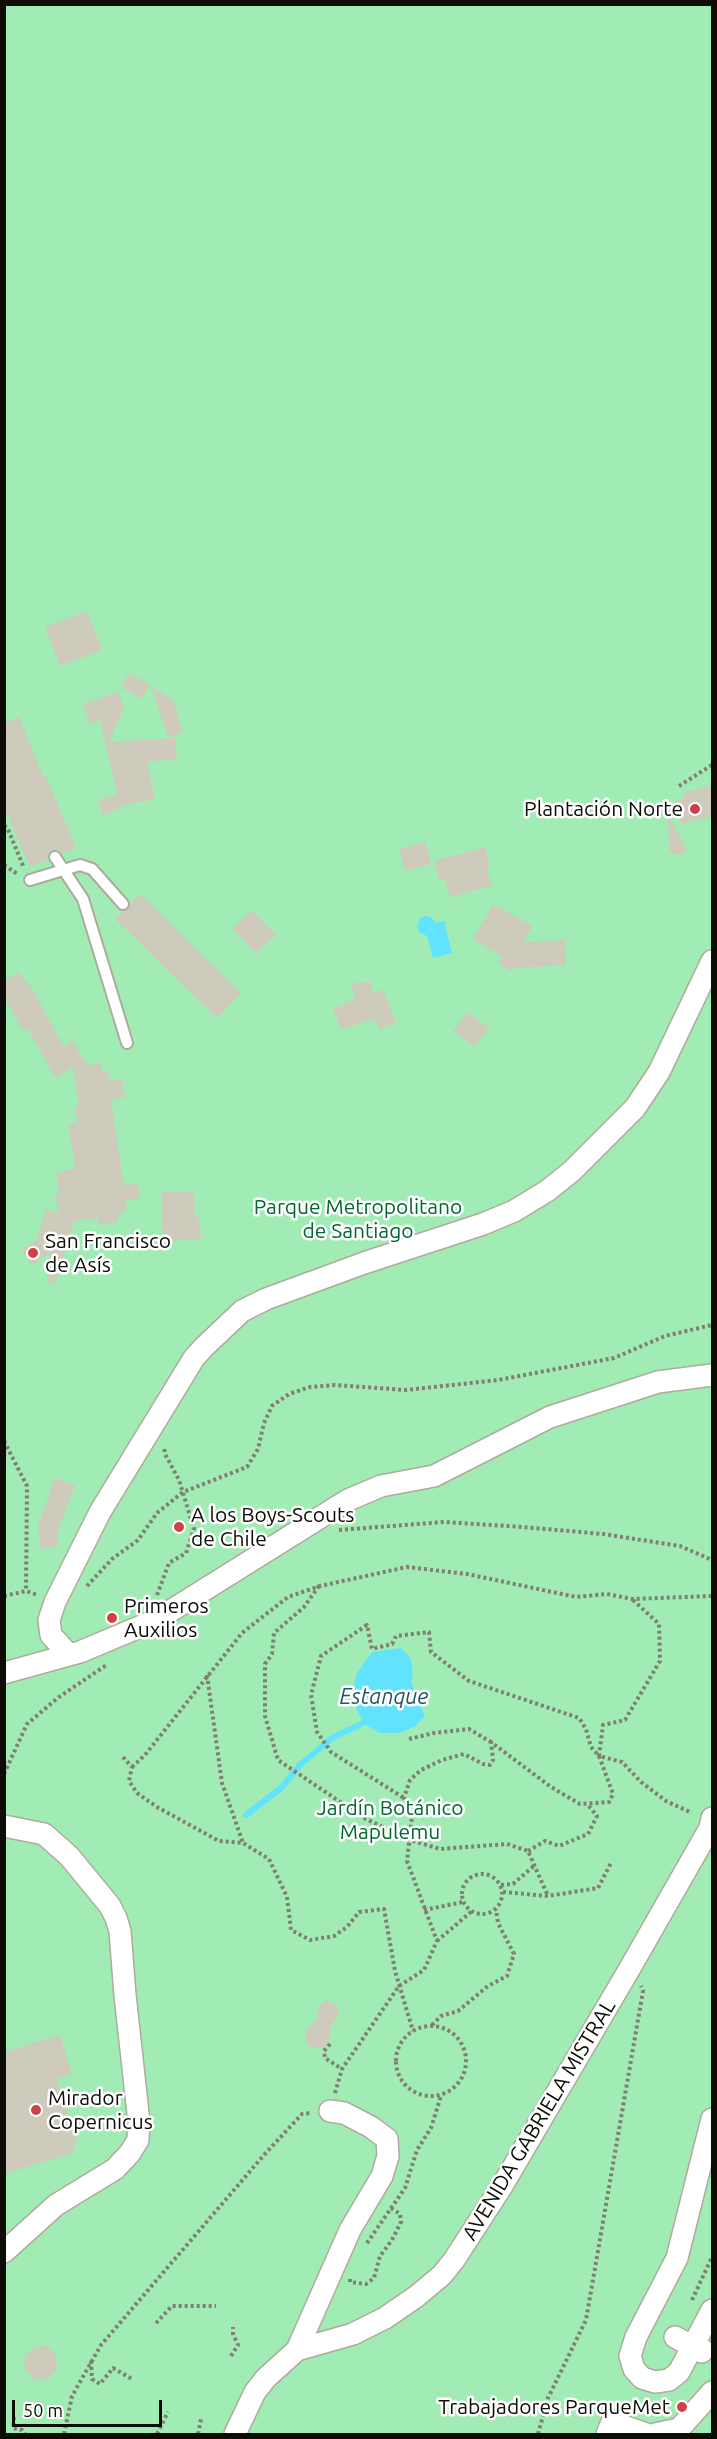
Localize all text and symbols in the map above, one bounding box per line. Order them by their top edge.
place label: Plantación Norte [524,796,683,822]
marker: Plantación Norte [688,802,702,816]
park label: Parque Metropolitano de Santiago [254,1194,462,1244]
place label: San Francisco de Asís [45,1228,171,1278]
marker: San Francisco de Asís [26,1246,40,1260]
place label: A los Boys-Scouts de Chile [191,1502,354,1552]
marker: A los Boys-Scouts de Chile [172,1520,186,1534]
place label: Primeros Auxilios [124,1593,209,1643]
marker: Primeros Auxilios [105,1611,119,1625]
water label: Estanque [340,1684,428,1710]
park label: Jardín Botánico Mapulemu [317,1795,463,1845]
street label: AVENIDA GABRIELA MISTRAL [457,1995,621,2245]
place label: Mirador Copernicus [48,2085,153,2135]
marker: Mirador Copernicus [29,2103,43,2117]
scale bar [15,2388,165,2426]
place label: Trabajadores ParqueMet [438,2394,670,2420]
text: 50 m [23,2400,63,2420]
marker: Trabajadores ParqueMet [675,2400,689,2414]

